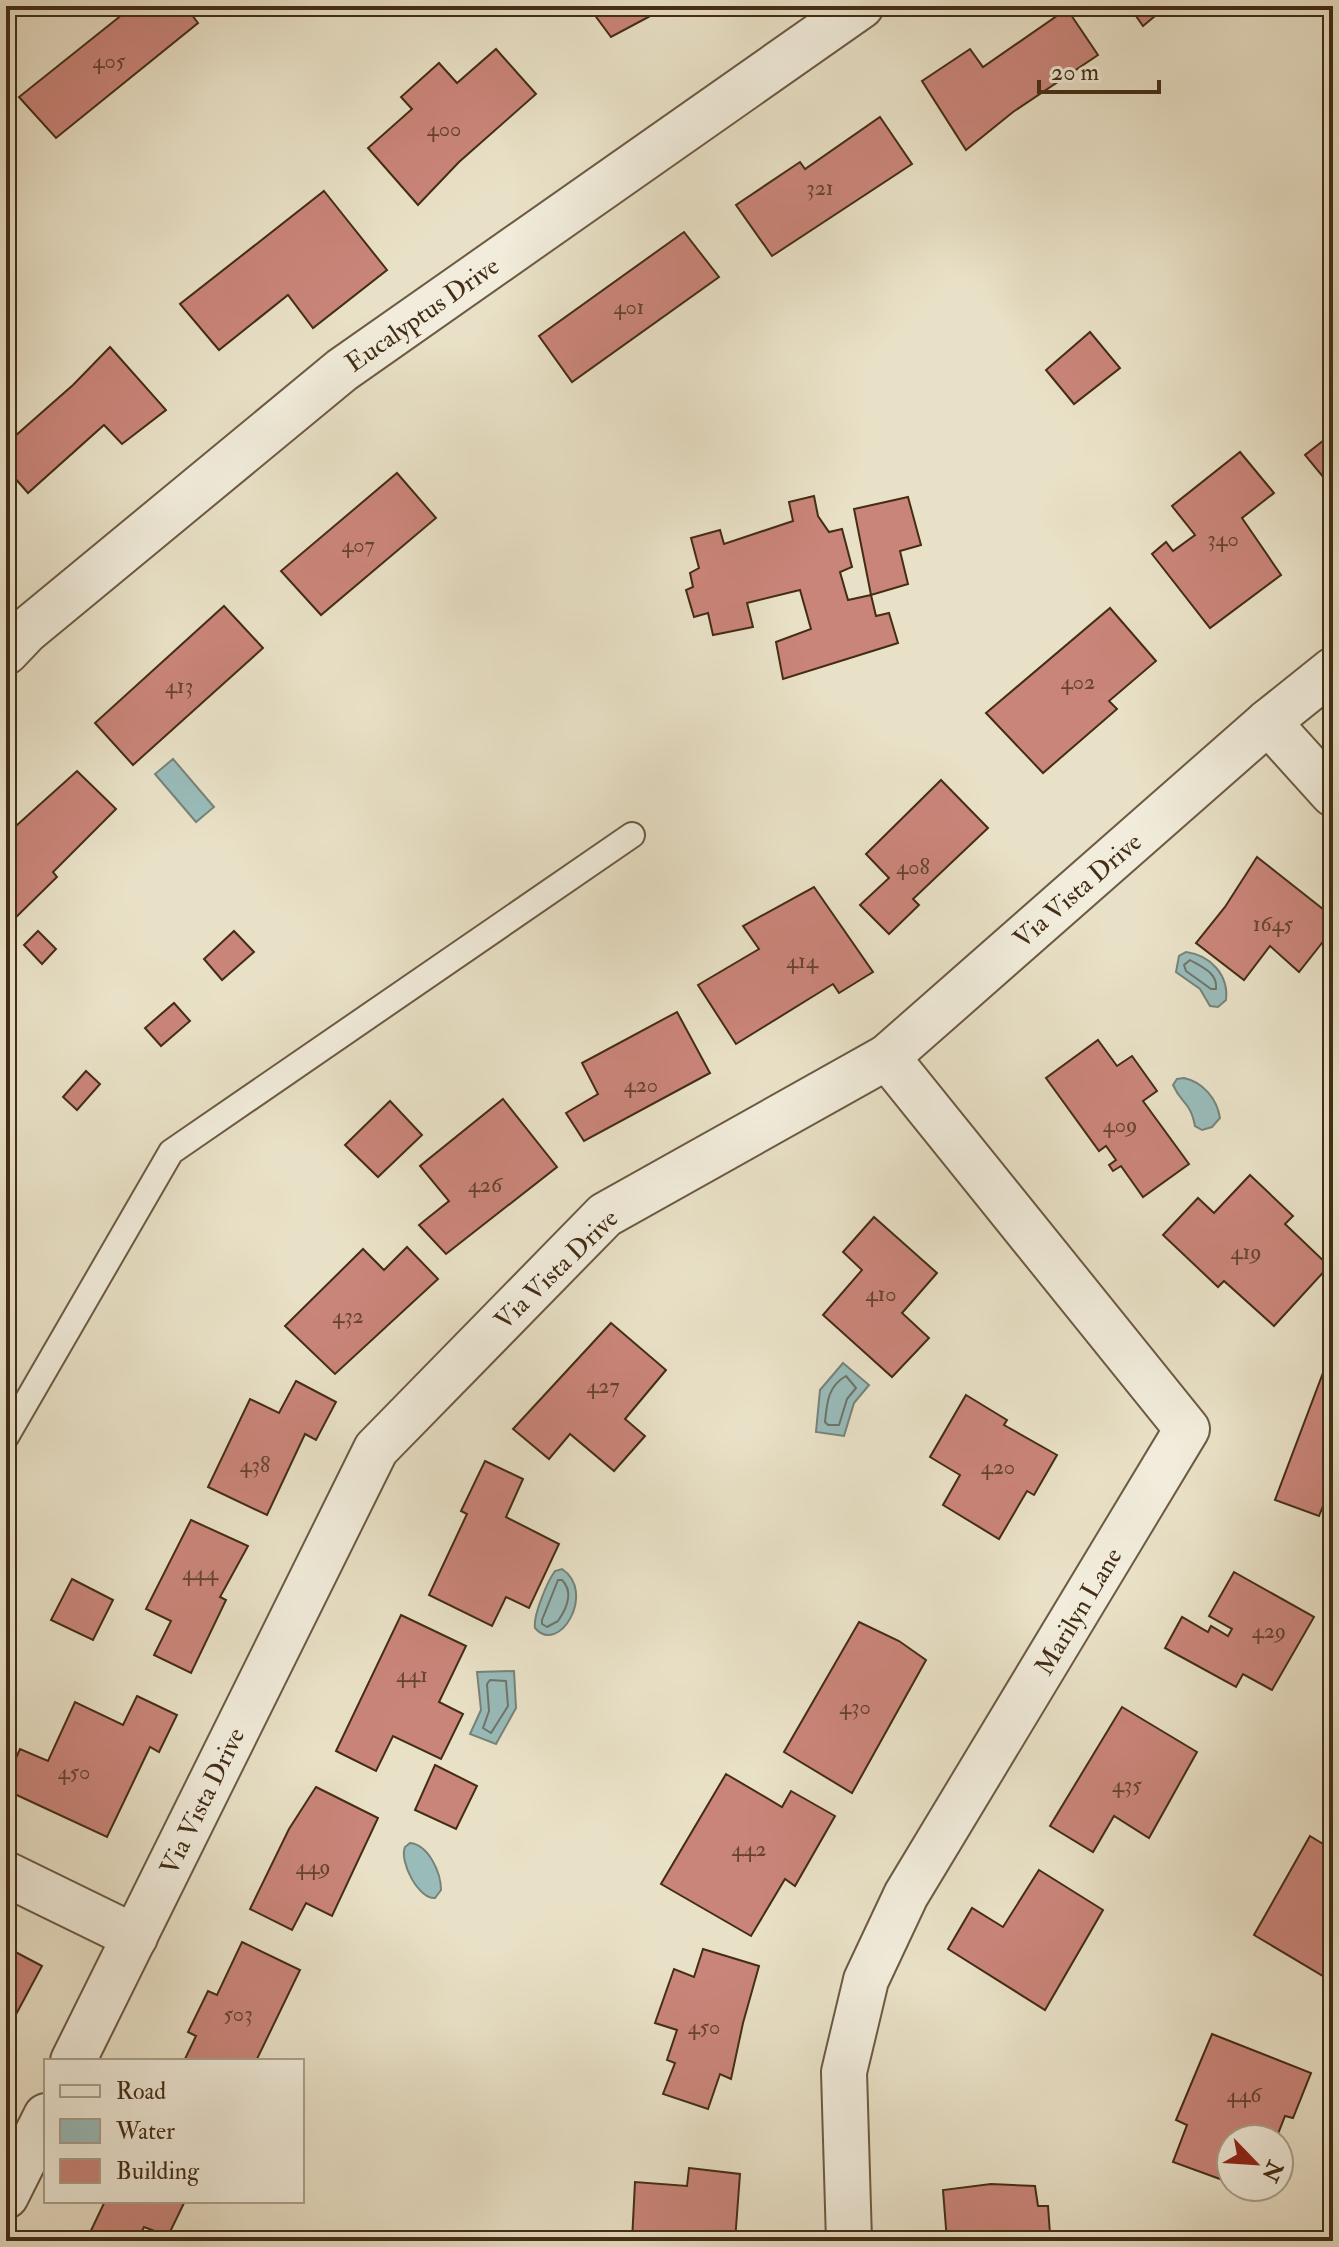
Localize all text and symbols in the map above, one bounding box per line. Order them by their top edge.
scale bar [1039,44,1159,94]
house number: 405 [93,47,126,75]
text: 20 m [1051,57,1100,88]
house number: 400 [427,115,461,143]
house number: 321 [806,174,834,202]
street label: Eucalyptus Drive [340,250,506,380]
house number: 401 [614,293,644,321]
house number: 340 [1207,525,1239,553]
house number: 407 [341,531,375,559]
house number: 402 [1061,668,1095,696]
house number: 413 [165,672,193,700]
street label: Via Vista Drive [1007,826,1148,955]
house number: 408 [896,853,930,881]
house number: 1645 [1253,910,1294,938]
house number: 414 [786,947,819,975]
house number: 420 [624,1071,658,1099]
house number: 409 [1103,1111,1137,1139]
house number: 426 [468,1171,504,1199]
street label: Via Vista Drive [488,1203,625,1337]
house number: 419 [1231,1238,1261,1266]
house number: 410 [866,1280,896,1308]
house number: 432 [332,1302,364,1330]
house number: 427 [586,1372,620,1400]
house number: 438 [240,1451,270,1479]
house number: 420 [981,1453,1015,1481]
street label: Marilyn Lane [1028,1542,1129,1681]
house number: 444 [182,1559,219,1587]
house number: 429 [1252,1617,1286,1645]
house number: 441 [396,1661,428,1689]
house number: 430 [839,1693,871,1721]
street label: Via Vista Drive [154,1723,252,1880]
house number: 450 [58,1758,90,1786]
house number: 435 [1112,1771,1142,1799]
house number: 442 [732,1835,766,1863]
house number: 449 [296,1853,331,1881]
house number: 503 [223,2000,253,2028]
house number: 450 [688,2013,720,2041]
legend [44,2059,304,2203]
text: Road [116,2076,166,2107]
house number: 446 [1227,2081,1263,2109]
text: Water [115,2116,175,2147]
north arrow [1215,2123,1295,2203]
text: N [1255,2155,1289,2186]
text: Building [116,2156,200,2187]

